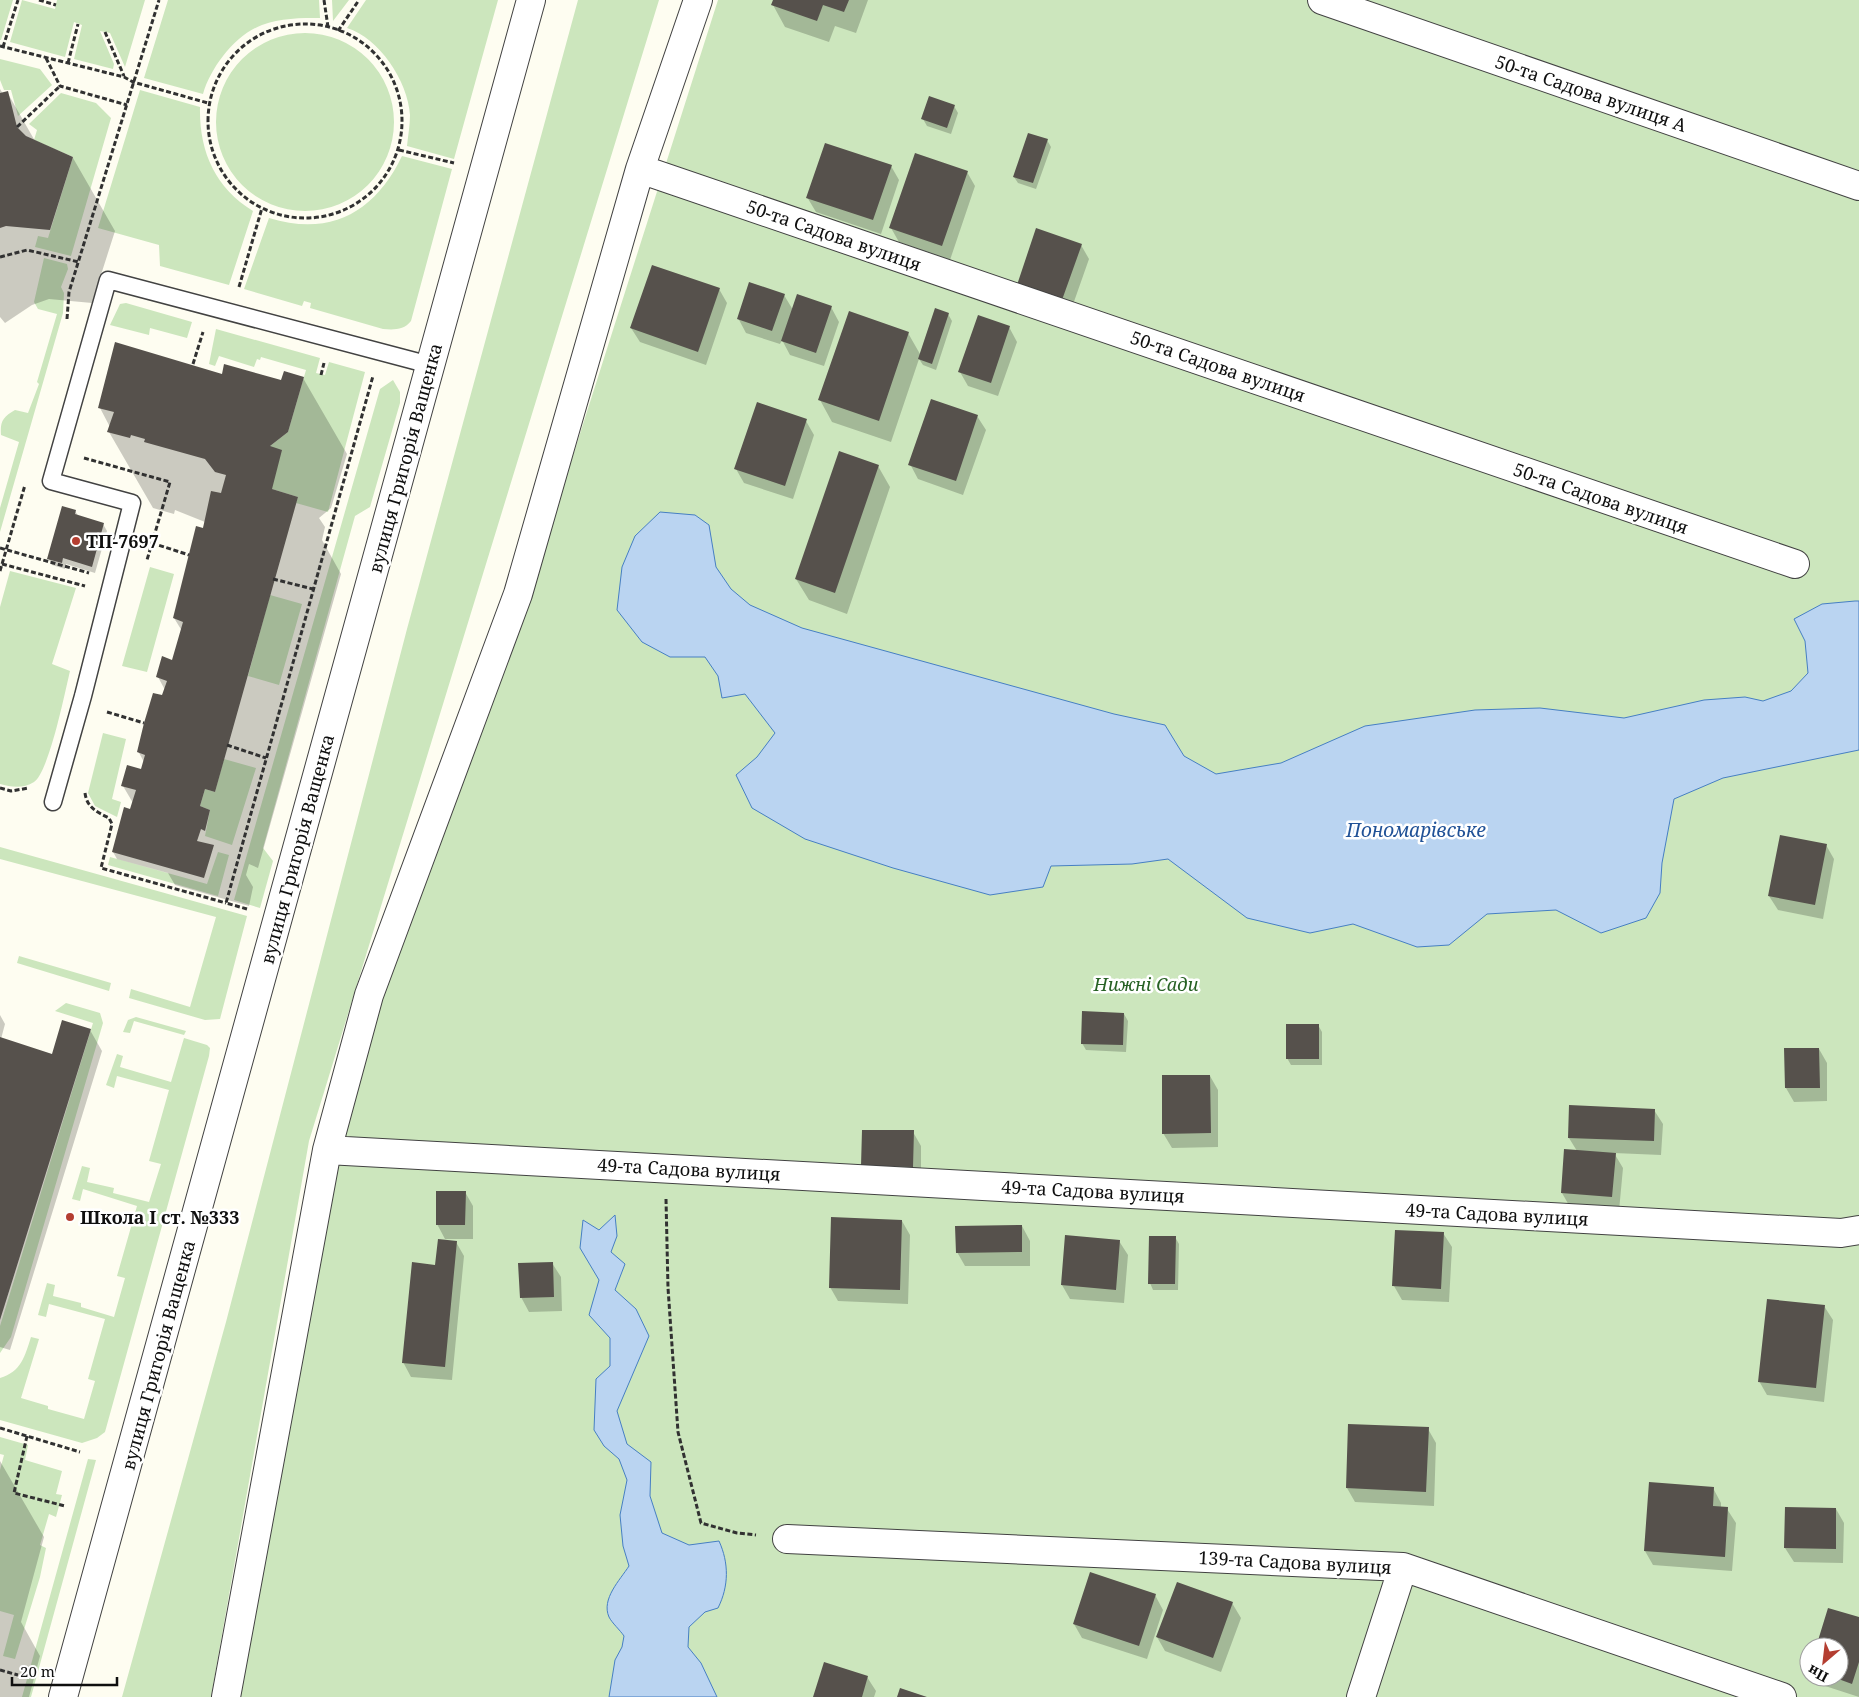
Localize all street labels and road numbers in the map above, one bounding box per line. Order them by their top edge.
street label: 50-та Садова вулиця А [1492,49,1690,137]
street label: 50-та Садова вулиця [743,194,925,276]
street label: 50-та Садова вулиця [1127,325,1309,407]
street label: вулиця Григорія Ващенка [363,340,447,576]
street label: 50-та Садова вулиця [1510,457,1692,539]
street label: вулиця Григорія Ващенка [255,731,339,967]
street label: 49-та Садова вулиця [597,1152,781,1186]
street label: 49-та Садова вулиця [1001,1174,1185,1208]
street label: 49-та Садова вулиця [1405,1197,1589,1231]
street label: вулиця Григорія Ващенка [116,1237,200,1473]
street label: 139-та Садова вулиця [1198,1545,1392,1579]

